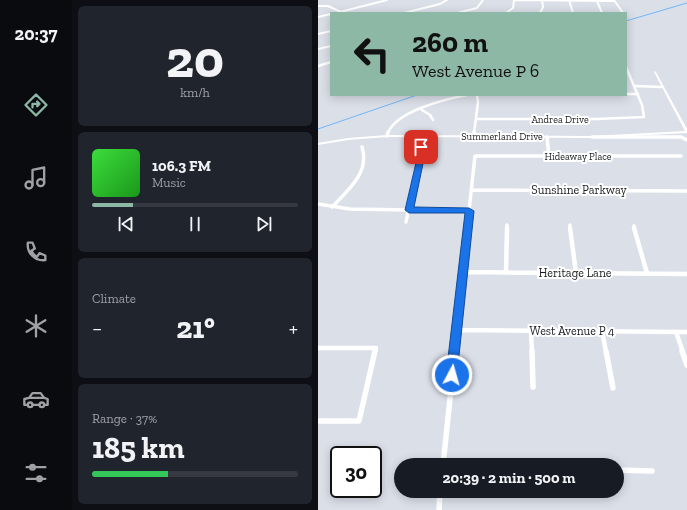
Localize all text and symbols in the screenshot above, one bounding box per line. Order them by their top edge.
text: 20:37 [14,23,58,45]
text: 260 m [412,26,488,59]
text: 20 [166,28,224,90]
icon: left [346,28,398,80]
text: West Avenue P 6 [412,60,539,82]
text: km/h [180,85,210,100]
icon: directions [22,91,50,119]
street label: Andrea Drive [531,114,589,126]
pin [404,130,438,164]
street label: Summerland Drive [461,131,543,143]
icon: arrive [410,136,432,158]
street label: Hideaway Place [544,151,612,163]
text: 106.3 FM [152,157,211,175]
icon: music [22,164,50,192]
text: Music [152,175,186,190]
street label: Sunshine Parkway [531,183,627,197]
icon: previous [115,213,137,235]
icon: pause [184,213,206,235]
icon: next [253,213,275,235]
icon: phone [22,238,50,266]
street label: Heritage Lane [539,266,612,280]
text: Climate [92,291,136,306]
text: 21° [176,310,215,346]
icon: climate [22,312,50,340]
text: − [92,315,102,342]
text: + [289,315,298,342]
street label: West Avenue P 4 [530,324,615,338]
position arrow [431,354,473,396]
icon: car [22,385,50,413]
text: Range · 37% [92,411,157,426]
text: 185 km [92,430,184,466]
speed limit sign: 30 [330,446,382,498]
icon: filters [22,459,50,487]
text: 20:39 · 2 min · 500 m [443,469,576,487]

